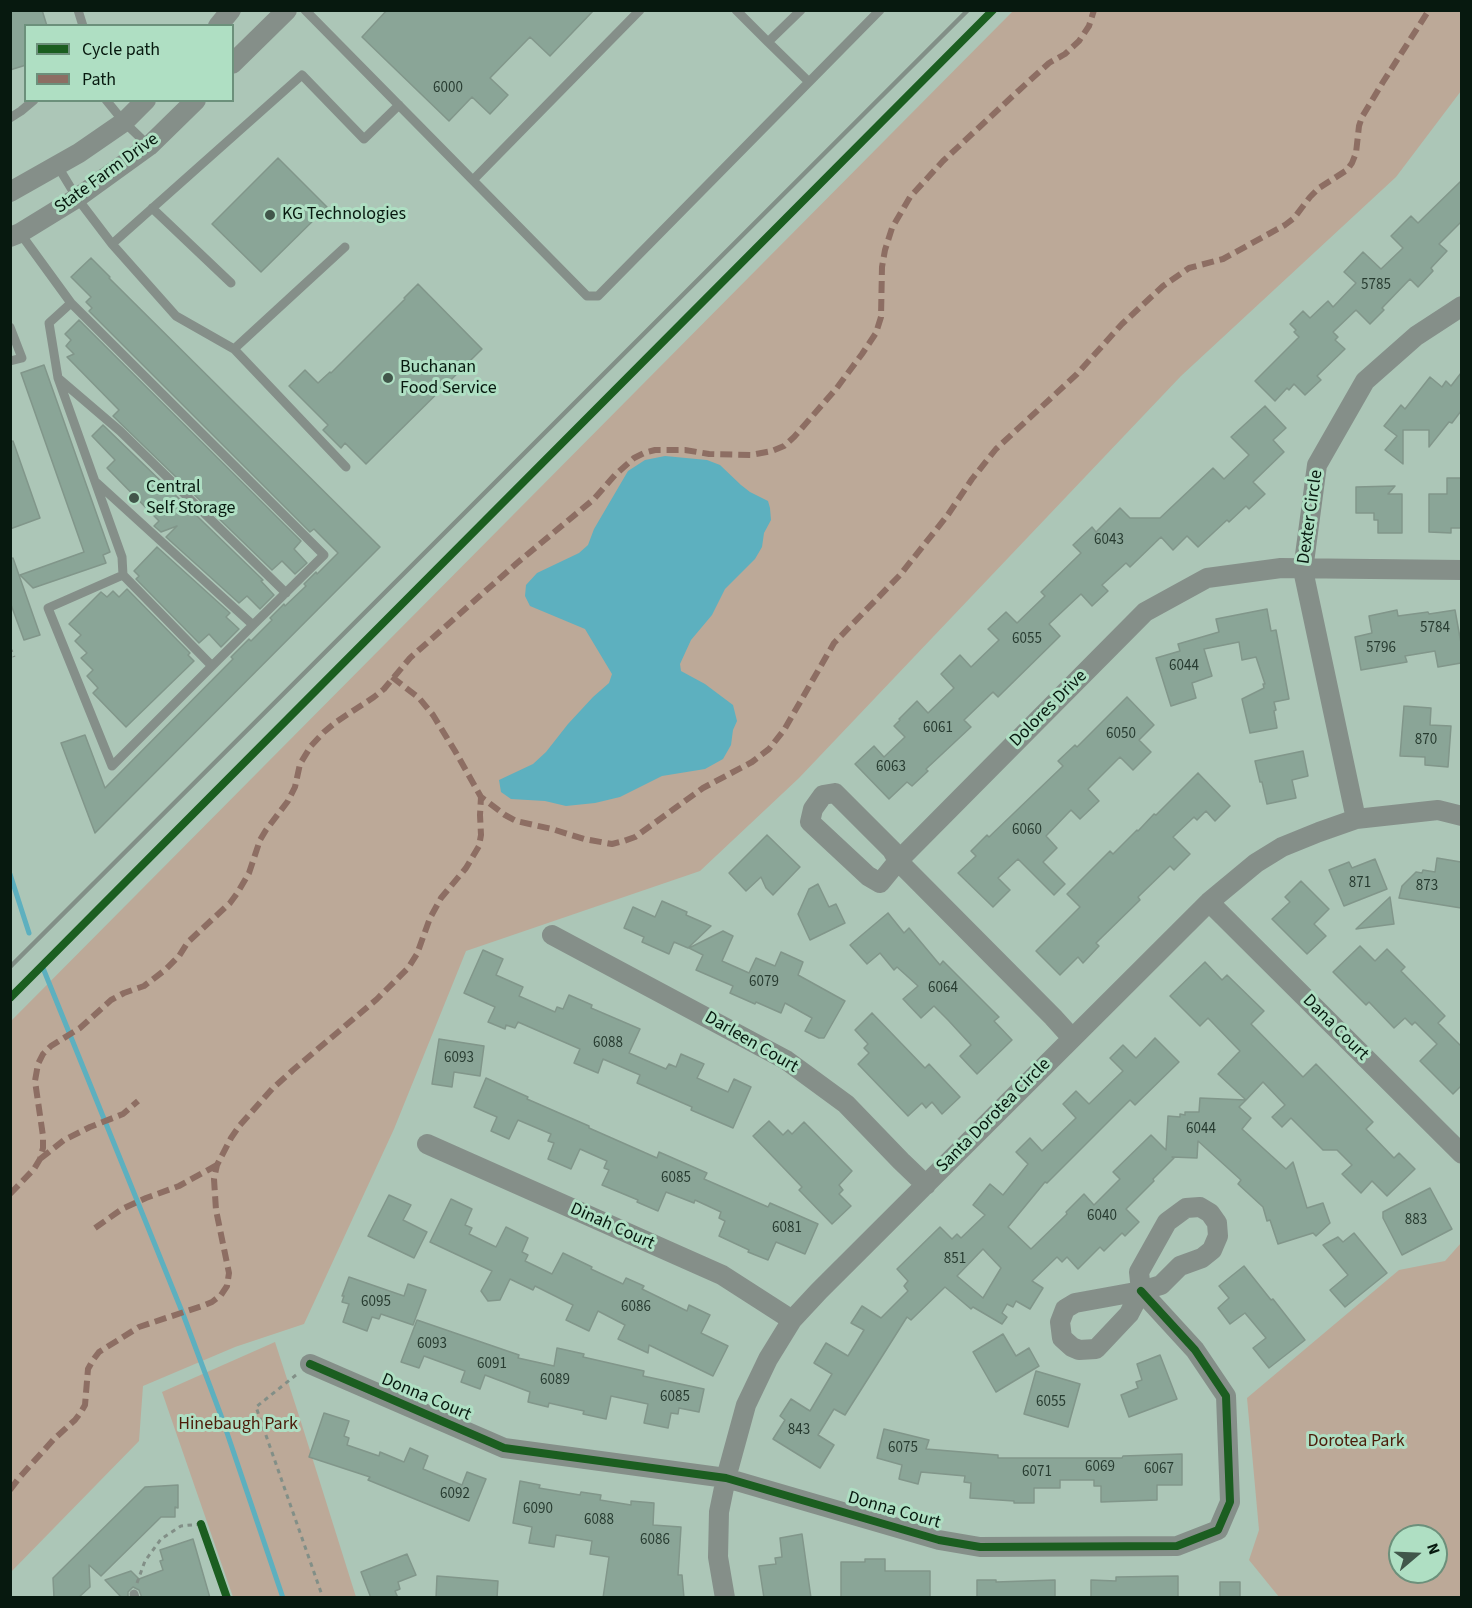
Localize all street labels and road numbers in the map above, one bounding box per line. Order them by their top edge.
street label: State Farm Drive [51,129,163,219]
street label: Dexter Circle [1294,469,1328,565]
street label: Dolores Drive [1006,666,1092,752]
street label: Dana Court [1297,990,1373,1066]
street label: Darleen Court [700,1008,802,1078]
street label: Santa Dorotea Circle [932,1054,1056,1178]
street label: Dinah Court [567,1199,657,1255]
street label: Donna Court [378,1369,474,1427]
street label: Donna Court [845,1487,943,1535]

